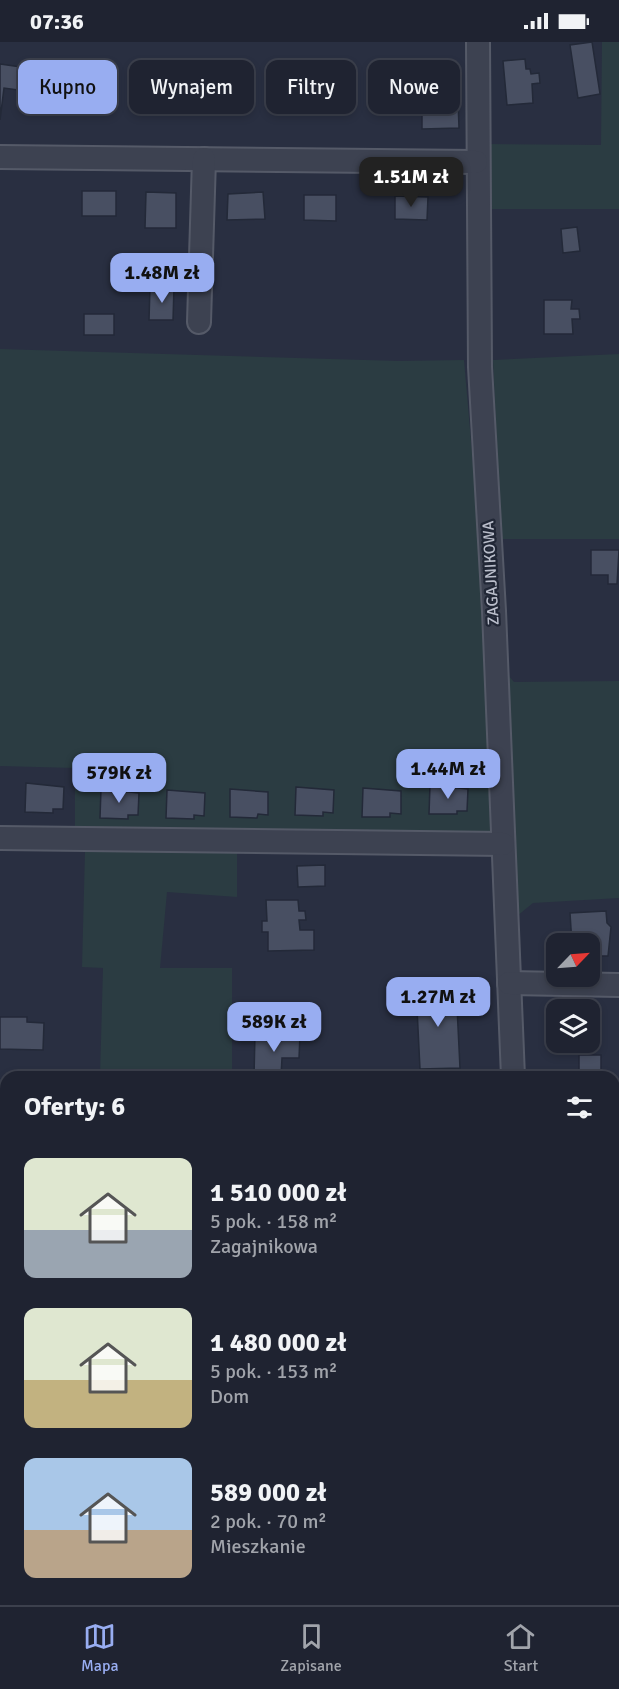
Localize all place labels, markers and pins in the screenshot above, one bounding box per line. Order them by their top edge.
pin: 1.51M zł [349,157,473,208]
pin: 1.48M zł [100,253,224,304]
pin: 1.44M zł [386,749,510,800]
pin: 579K zł [64,753,174,804]
pin: 1.27M zł [376,977,500,1028]
pin: 589K zł [219,1002,329,1053]

